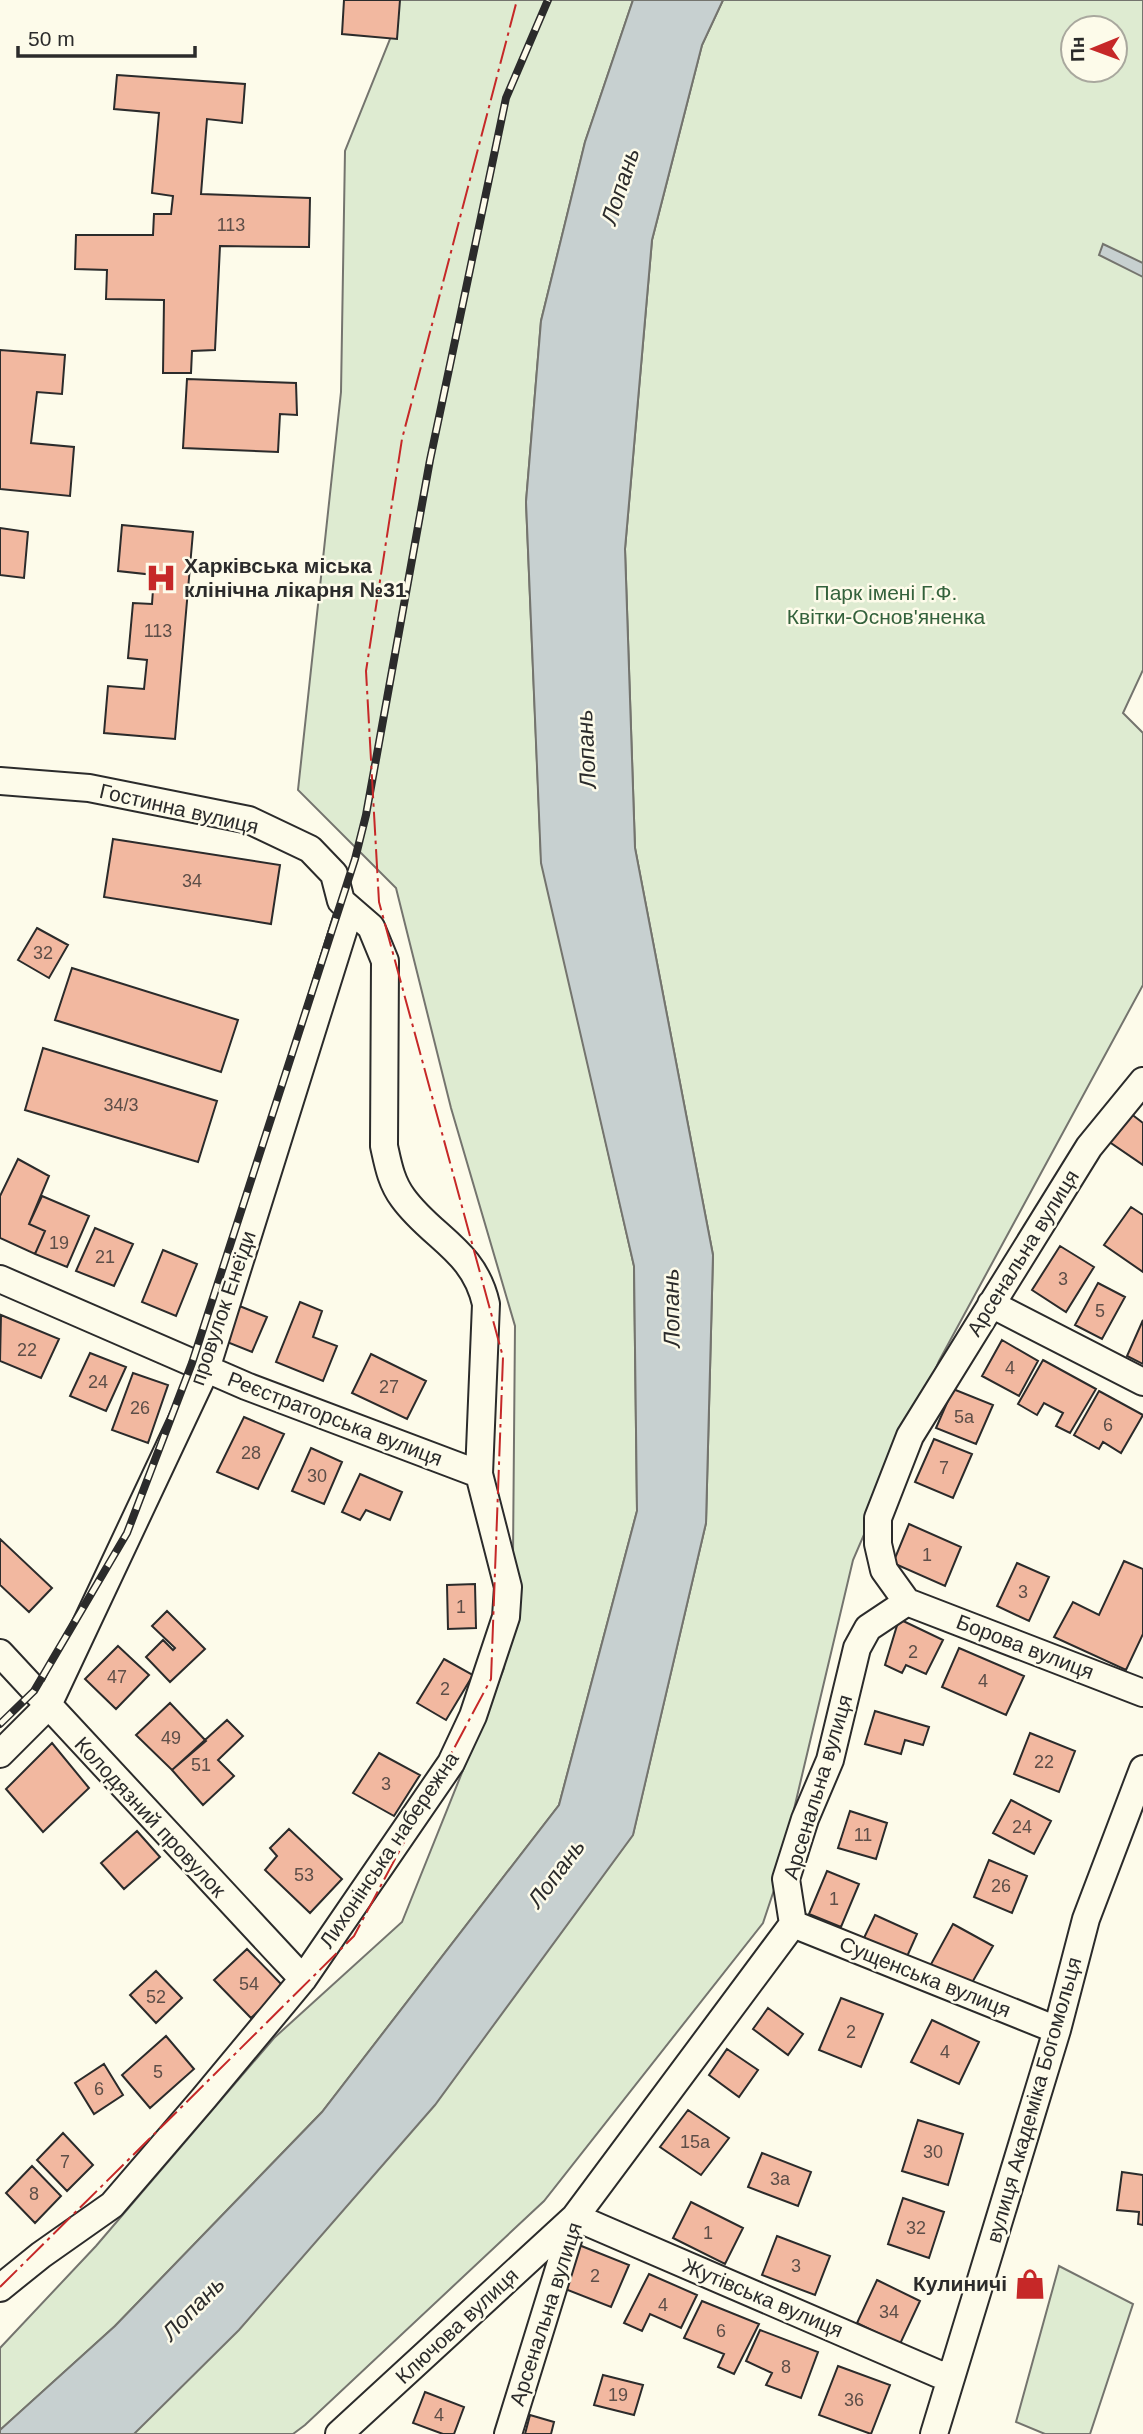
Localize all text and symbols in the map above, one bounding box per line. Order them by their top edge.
scale bar [18,14,194,58]
north arrow [1059,14,1129,84]
text: 50 m [28,27,75,50]
text: Пн [1067,37,1088,62]
water label: Лопань [595,145,645,229]
house number: 113 [217,215,245,235]
place label: Харківська міська клінічна лікарня №31 [184,554,407,601]
hospital icon: Харківська міська клінічна лікарня №31 [144,561,178,595]
park label: Парк імені Г.Ф. Квітки-Основ'яненка [787,581,986,628]
house number: 113 [144,621,172,641]
water label: Лопань [571,709,601,791]
street label: Гостинна вулиця [97,779,261,838]
house number: 34 [182,871,202,891]
house number: 32 [33,943,53,963]
house number: 34/3 [103,1095,139,1115]
street label: Арсенальна вулиця [962,1165,1083,1340]
street label: провулок Енеїди [185,1228,260,1388]
house number: 19 [49,1233,69,1253]
house number: 21 [95,1247,115,1267]
water label: Лопань [657,1268,685,1350]
house number: 3 [1058,1269,1068,1289]
house number: 5 [1095,1301,1105,1321]
house number: 22 [17,1340,37,1360]
house number: 4 [1005,1358,1015,1378]
street label: Реєстраторська вулиця [225,1367,446,1470]
house number: 24 [88,1372,108,1392]
house number: 27 [379,1377,399,1397]
house number: 26 [130,1398,150,1418]
house number: 5а [954,1407,975,1427]
house number: 6 [1103,1415,1113,1435]
house number: 28 [241,1443,261,1463]
house number: 7 [939,1458,949,1478]
house number: 30 [307,1466,327,1486]
house number: 1 [922,1545,932,1565]
house number: 3 [1018,1582,1028,1602]
house number: 1 [456,1597,466,1617]
street label: Борова вулиця [953,1610,1097,1683]
house number: 2 [908,1642,918,1662]
house number: 47 [107,1667,127,1687]
house number: 4 [978,1671,988,1691]
house number: 2 [440,1679,450,1699]
street label: Арсенальна вулиця [779,1692,857,1882]
house number: 49 [161,1728,181,1748]
street label: Колодязний провулок [70,1732,231,1902]
street label: Лихонінська набережна [314,1747,463,1952]
house number: 22 [1034,1752,1054,1772]
house number: 51 [191,1755,211,1775]
house number: 3 [381,1774,391,1794]
house number: 24 [1012,1817,1032,1837]
house number: 11 [854,1825,872,1845]
water label: Лопань [521,1834,590,1914]
house number: 53 [294,1865,314,1885]
house number: 26 [991,1876,1011,1896]
house number: 1 [829,1889,839,1909]
street label: Сущенська вулиця [836,1932,1014,2021]
street label: вулиця Академіка Богомольця [982,1954,1085,2245]
house number: 54 [239,1974,259,1994]
house number: 52 [146,1987,166,2007]
house number: 2 [846,2022,856,2042]
house number: 4 [940,2042,950,2062]
house number: 5 [153,2062,163,2082]
house number: 6 [94,2079,104,2099]
house number: 15а [680,2132,711,2152]
house number: 30 [923,2142,943,2162]
house number: 7 [60,2152,70,2172]
house number: 3а [770,2169,791,2189]
house number: 8 [29,2184,39,2204]
house number: 32 [906,2218,926,2238]
street label: Арсенальна вулиця [505,2219,586,2408]
house number: 1 [703,2223,713,2243]
street label: Жутівська вулиця [680,2253,847,2342]
house number: 3 [791,2256,801,2276]
street label: Ключова вулиця [391,2263,523,2388]
house number: 2 [590,2266,600,2286]
shop icon: Кулиничі [1013,2267,1047,2301]
water label: Лопань [155,2271,230,2347]
place label: Кулиничі [913,2272,1007,2295]
house number: 4 [658,2295,668,2315]
house number: 34 [879,2302,899,2322]
house number: 6 [716,2321,726,2341]
house number: 8 [781,2357,791,2377]
house number: 19 [608,2385,628,2405]
house number: 36 [844,2390,864,2410]
house number: 4 [434,2405,444,2425]

